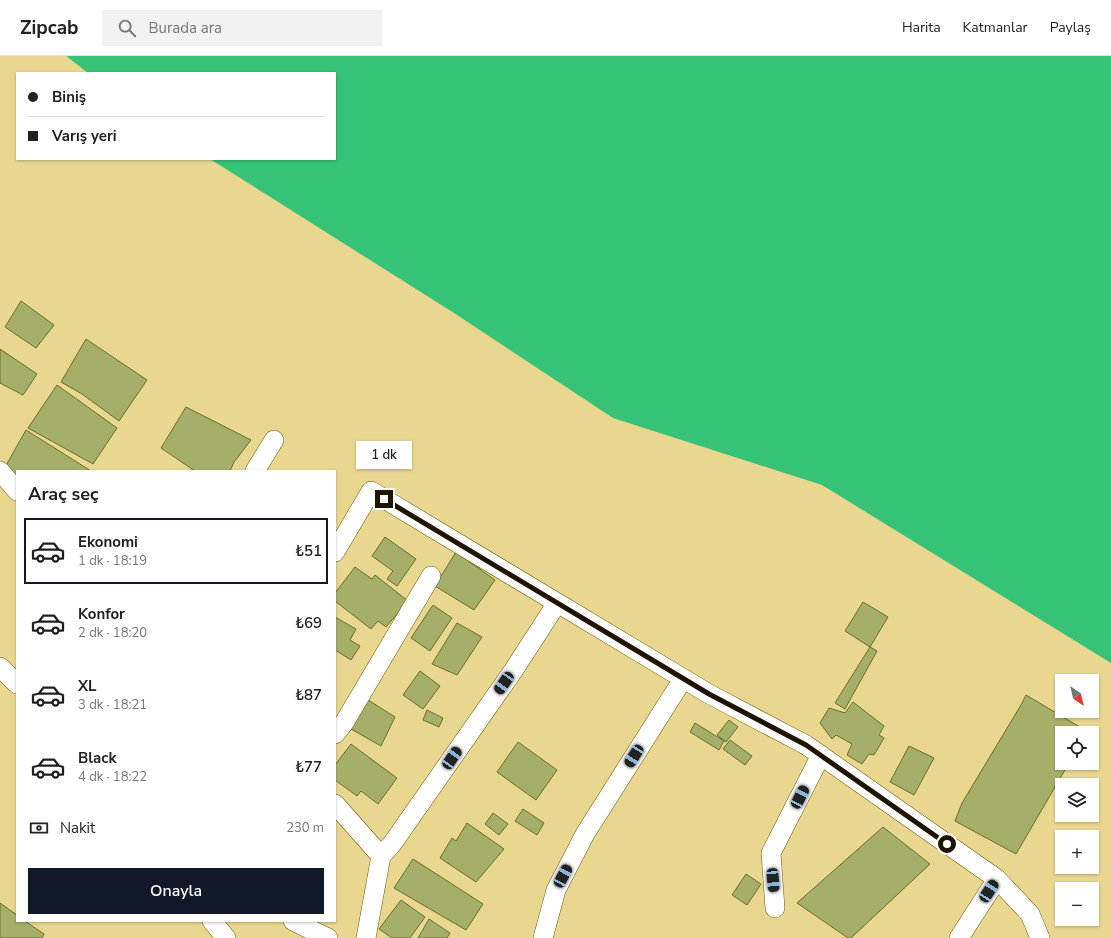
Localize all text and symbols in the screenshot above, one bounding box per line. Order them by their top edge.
search box [102,10,382,46]
text: Zipcab [20,15,78,41]
icon: search [116,17,138,39]
text: Burada ara [148,18,222,38]
text: Harita [902,18,941,37]
text: Katmanlar [963,18,1028,37]
text: Paylaş [1050,18,1091,37]
text: Biniş [52,87,86,107]
text: Varış yeri [52,126,117,146]
callout: 1 dk [356,441,412,469]
text: 1 dk [371,446,397,464]
text: Araç seç [28,482,99,506]
route end [375,490,393,508]
text: Ekonomi [78,532,138,552]
icon: car [30,533,66,569]
text: ₺51 [295,541,322,561]
text: 1 dk · 18:19 [78,552,147,570]
text: Konfor [78,604,125,624]
icon: car [30,605,66,641]
text: ₺69 [295,613,322,633]
text: 2 dk · 18:20 [78,624,147,642]
car [492,670,516,696]
north arrow [1055,674,1099,718]
map controls [1055,674,1099,926]
text: XL [78,676,97,696]
icon: car [30,677,66,713]
text: ₺87 [295,685,322,705]
text: 3 dk · 18:21 [78,696,147,714]
button: locate [1055,726,1099,770]
car [623,743,645,769]
car [440,745,464,771]
text: Black [78,748,116,768]
icon: car [30,749,66,785]
text: ₺77 [295,757,322,777]
text: 4 dk · 18:22 [78,768,147,786]
button: layers [1055,778,1099,822]
car [789,784,811,810]
icon: cash [28,817,50,839]
text: Nakit [60,818,95,838]
text: 230 m [286,819,324,837]
button: + [1055,830,1099,874]
route start [938,835,956,853]
car [552,863,574,889]
button: Onayla [28,868,324,914]
car [766,868,780,892]
car [977,878,1001,904]
button: − [1055,882,1099,926]

